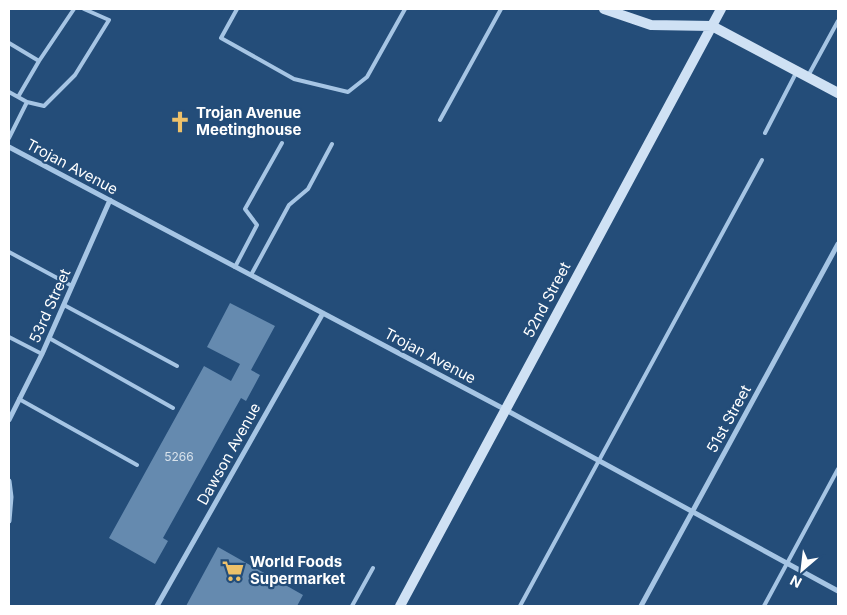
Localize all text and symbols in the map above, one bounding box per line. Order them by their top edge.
place label: Trojan Avenue Meetinghouse [196,103,301,139]
church icon: Trojan Avenue Meetinghouse [167,109,193,135]
street label: Trojan Avenue [23,134,121,199]
street label: 52nd Street [519,259,574,341]
street label: 53rd Street [25,266,74,346]
street label: Trojan Avenue [381,323,479,388]
street label: 51st Street [702,381,755,456]
street label: Dawson Avenue [193,399,265,508]
house number: 5266 [164,449,194,464]
north arrow [777,545,827,595]
place label: World Foods Supermarket [250,552,346,588]
supermarket icon: World Foods Supermarket [220,558,246,584]
text: N [787,572,804,592]

